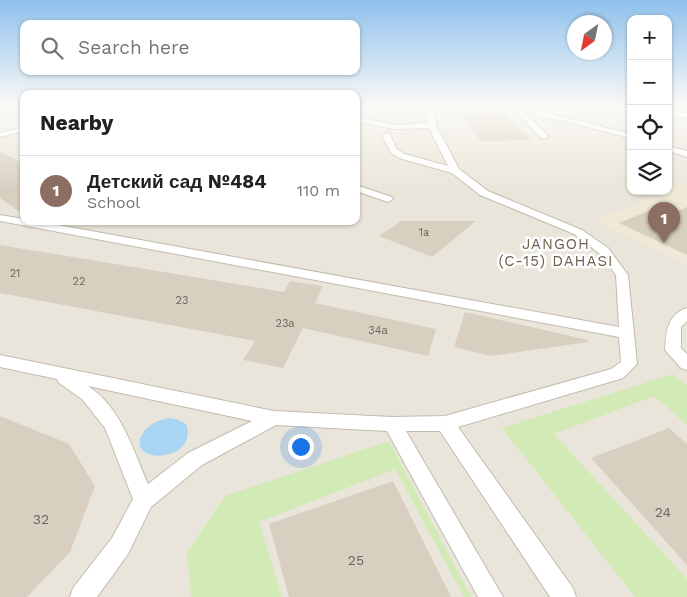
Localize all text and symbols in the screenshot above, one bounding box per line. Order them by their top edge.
north arrow [567,15,612,60]
map controls [627,15,672,195]
button: + [627,15,672,60]
search box [20,20,360,75]
icon: search [38,34,66,62]
text: Search here [78,36,189,59]
button: − [627,60,672,105]
button: locate [627,105,672,150]
text: Nearby [40,110,113,135]
button: layers [627,150,672,195]
text: Детский сад №484 [87,170,266,193]
text: 1 [53,181,59,200]
text: 110 m [297,181,340,200]
text: School [87,193,140,212]
pin: 1 [648,202,680,243]
house number: 1a [419,226,429,239]
district label: JANGOH (C-15) DAHASI [499,235,613,270]
house number: 21 [10,267,20,280]
house number: 22 [73,275,85,288]
house number: 23 [176,294,188,307]
house number: 23а [276,317,295,330]
house number: 34а [368,324,389,337]
your location [288,434,314,460]
house number: 24 [655,504,671,520]
house number: 32 [33,511,49,527]
house number: 25 [348,552,364,568]

